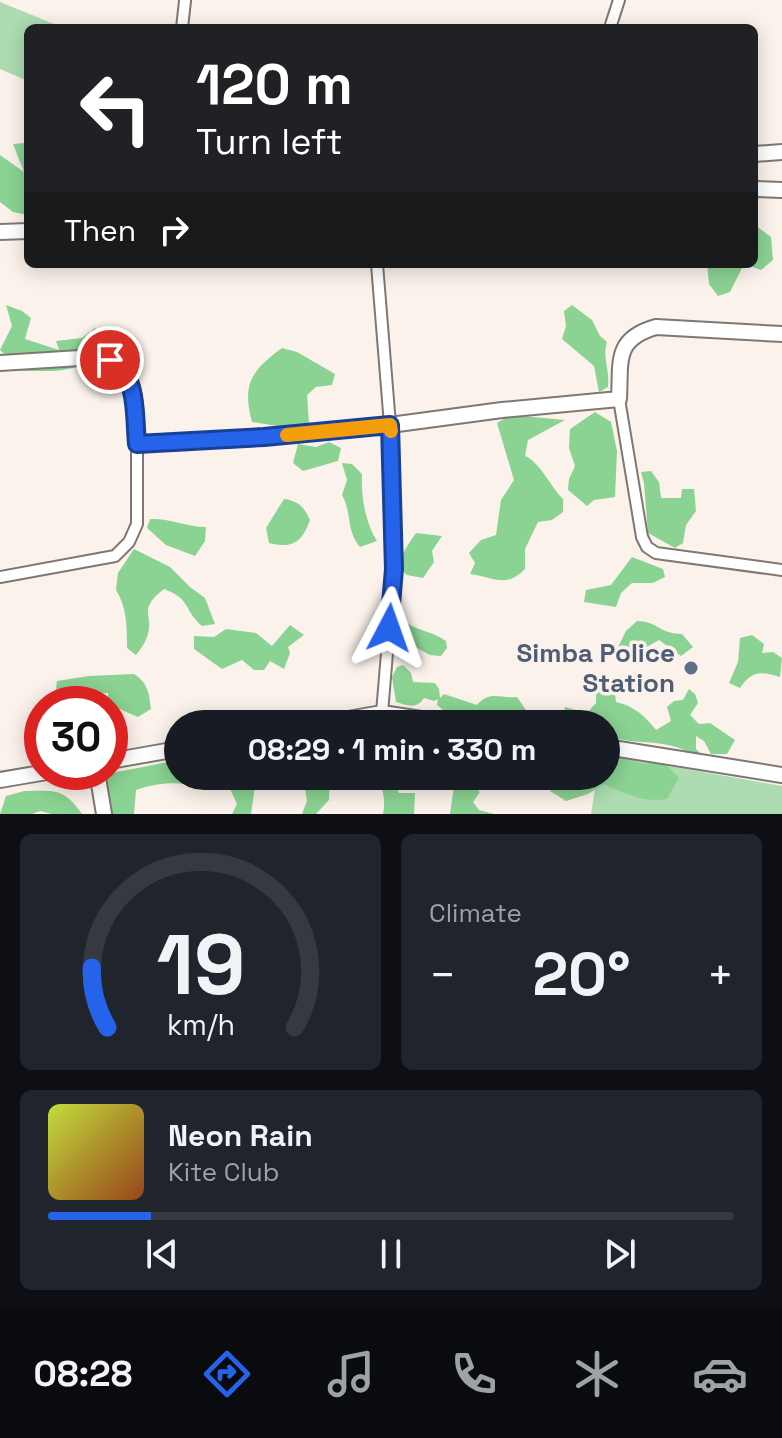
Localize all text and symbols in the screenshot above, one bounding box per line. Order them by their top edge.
text: 120 m [196,49,353,120]
icon: left [64,56,168,160]
text: Turn left [196,119,343,165]
icon: right [152,208,196,252]
text: Then [64,211,136,250]
pin [76,326,144,394]
icon: arrive [88,338,132,382]
position arrow [347,586,431,670]
place label: Simba Police Station [517,636,675,700]
marker: Simba Police Station [682,659,700,677]
speed limit sign: 30 [24,686,128,790]
text: 08:29 · 1 min · 330 m [248,730,536,769]
text: Climate [429,896,522,930]
text: 19 [156,912,245,1018]
text: 20° [532,936,631,1013]
text: − [429,947,456,1003]
text: + [707,947,734,1003]
text: km/h [166,1007,235,1043]
text: Neon Rain [168,1116,313,1155]
text: Kite Club [168,1155,280,1189]
icon: previous [140,1232,184,1276]
icon: pause [369,1232,413,1276]
icon: next [598,1232,642,1276]
icon: directions [199,1346,255,1402]
icon: music [323,1346,379,1402]
icon: phone [446,1346,502,1402]
icon: climate [569,1346,625,1402]
icon: car [692,1346,748,1402]
text: 08:28 [34,1351,132,1397]

